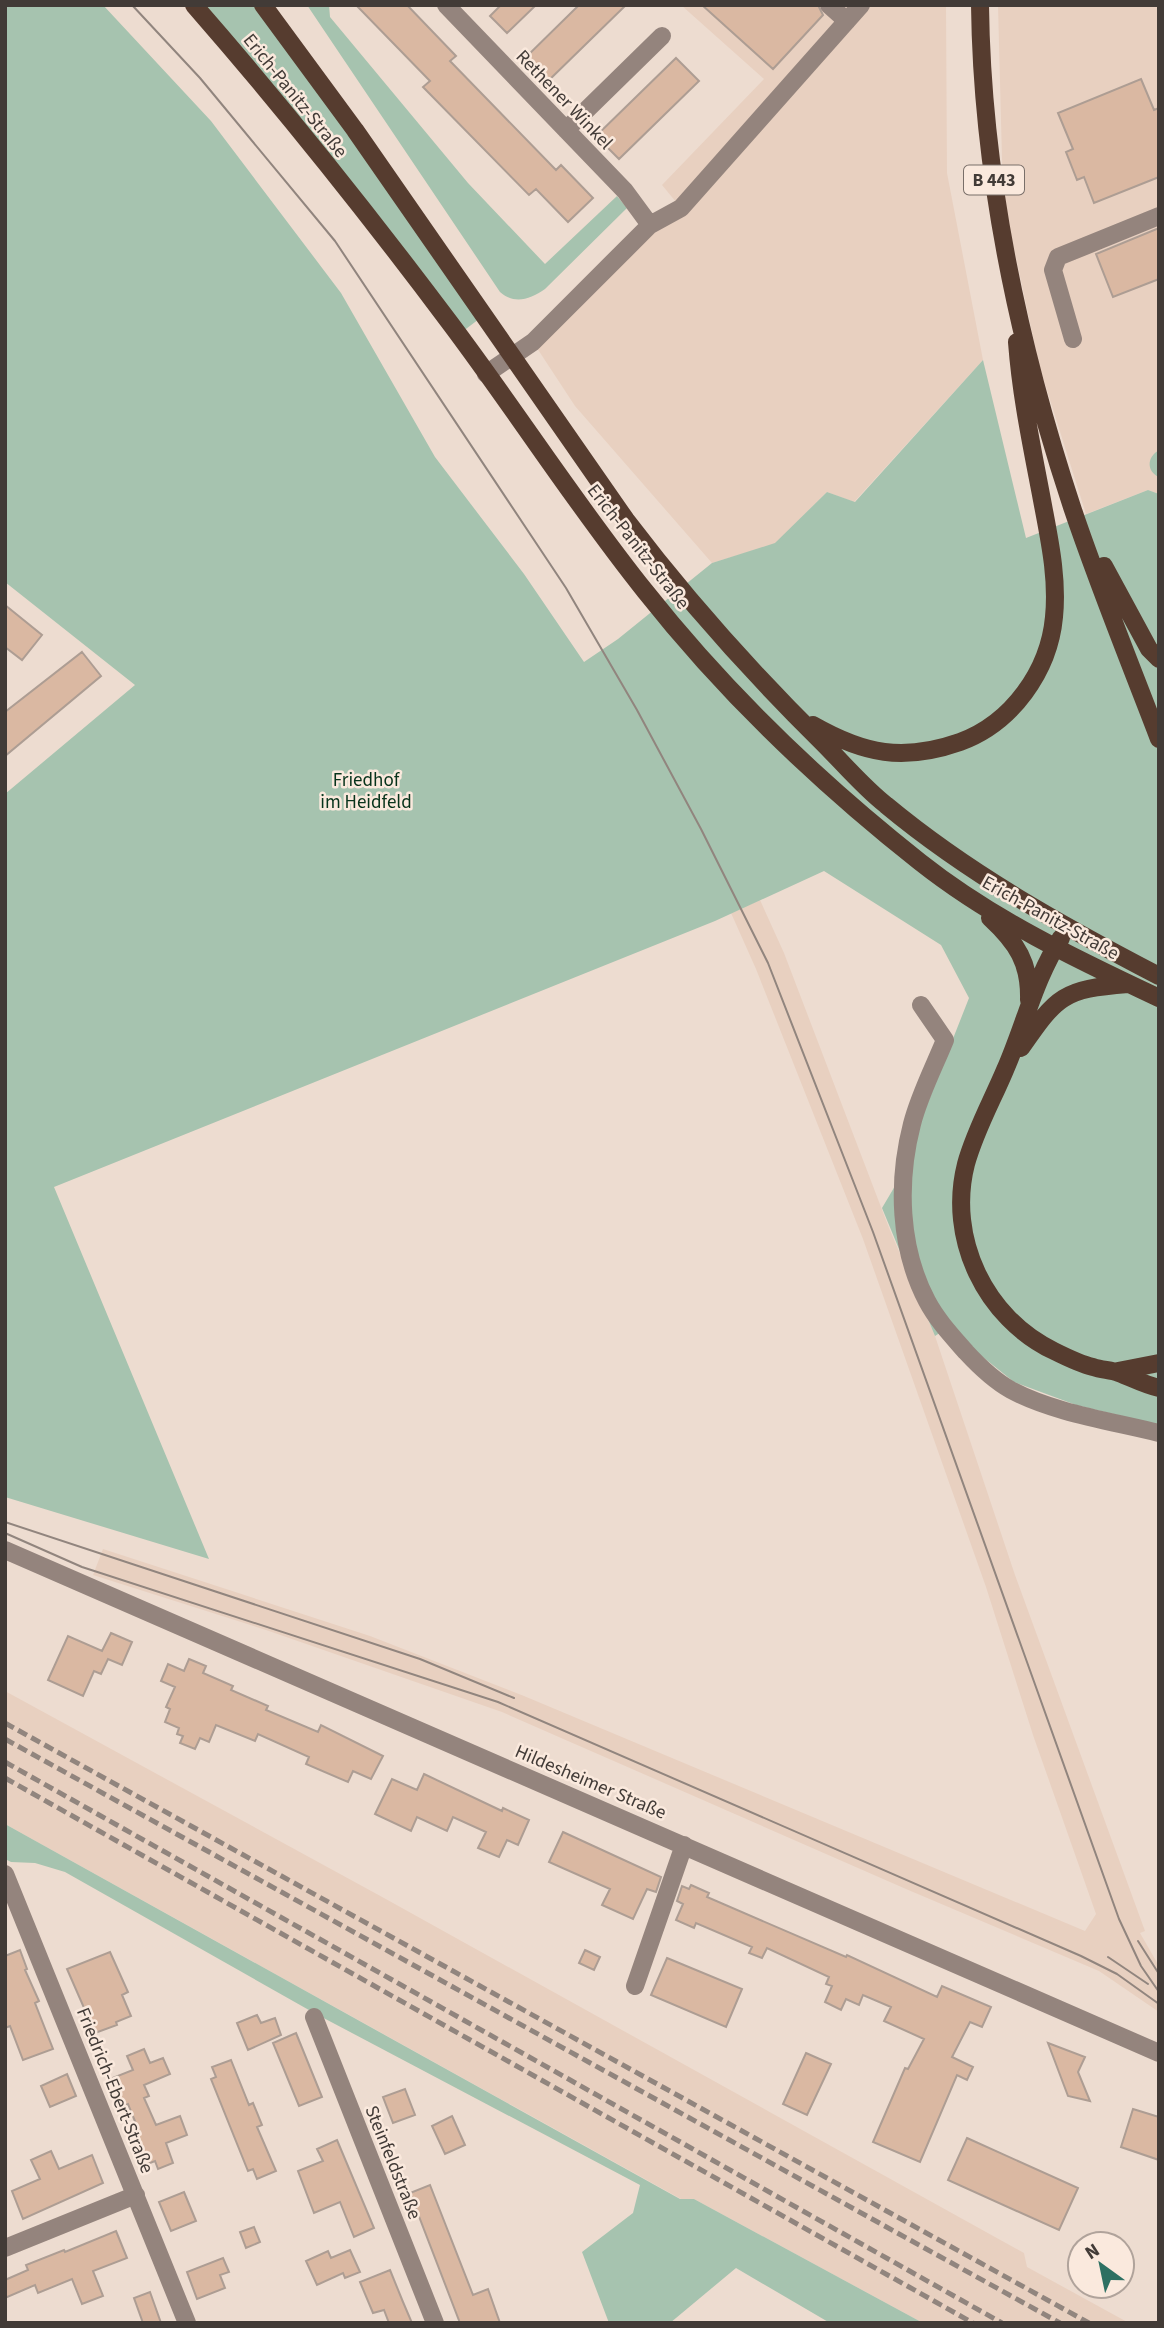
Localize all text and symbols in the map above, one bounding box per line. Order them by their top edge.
street label: Erich-Panitz-Straße [236,28,353,164]
street label: Rethener Winkel [509,44,619,156]
road number: B 443 [964,166,1024,195]
street label: Erich-Panitz-Straße [580,478,695,615]
park label: Friedhof im Heidfeld [320,767,412,816]
street label: Erich-Panitz-Straße [977,869,1124,967]
street label: Hildesheimer Straße [511,1738,670,1826]
street label: Friedrich-Ebert-Straße [69,2004,160,2178]
street label: Steinfeldstraße [357,2102,428,2224]
north arrow [1066,2230,1136,2300]
text: N [1080,2237,1105,2267]

